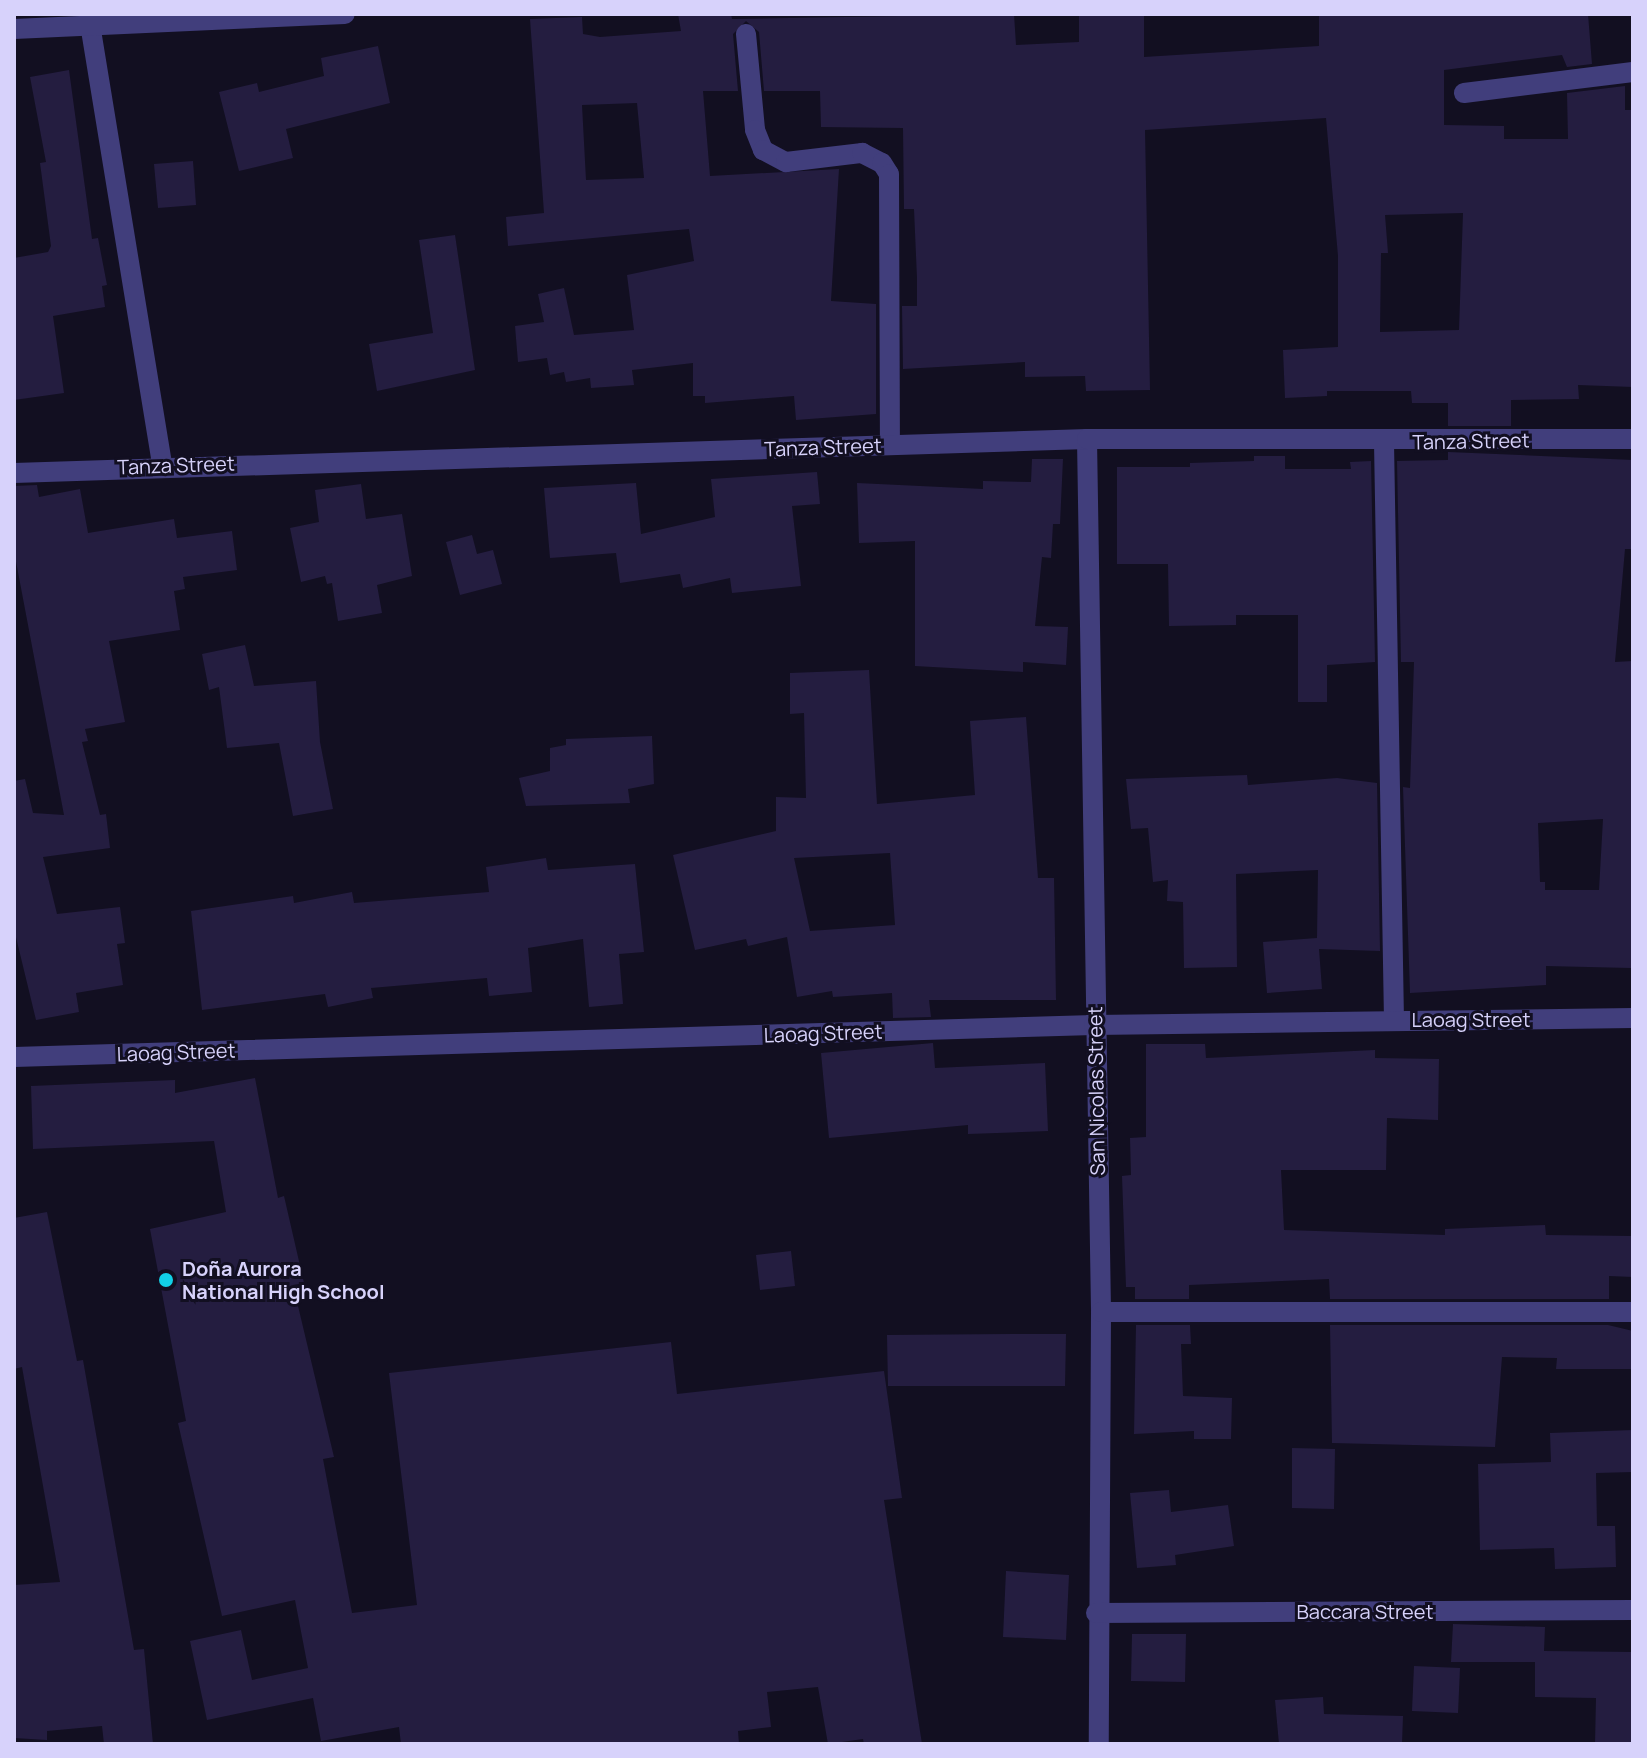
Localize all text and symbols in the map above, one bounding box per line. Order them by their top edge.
street label: Tanza Street [1412,428,1530,454]
street label: Tanza Street [764,433,882,461]
street label: Tanza Street [117,451,235,479]
street label: San Nicolas Street [1083,1006,1109,1176]
street label: Laoag Street [1412,1007,1530,1031]
street label: Laoag Street [763,1019,883,1047]
street label: Laoag Street [116,1038,236,1066]
place label: Doña Aurora National High School [182,1256,385,1303]
marker: Doña Aurora National High School [157,1271,175,1289]
street label: Baccara Street [1297,1599,1433,1623]

